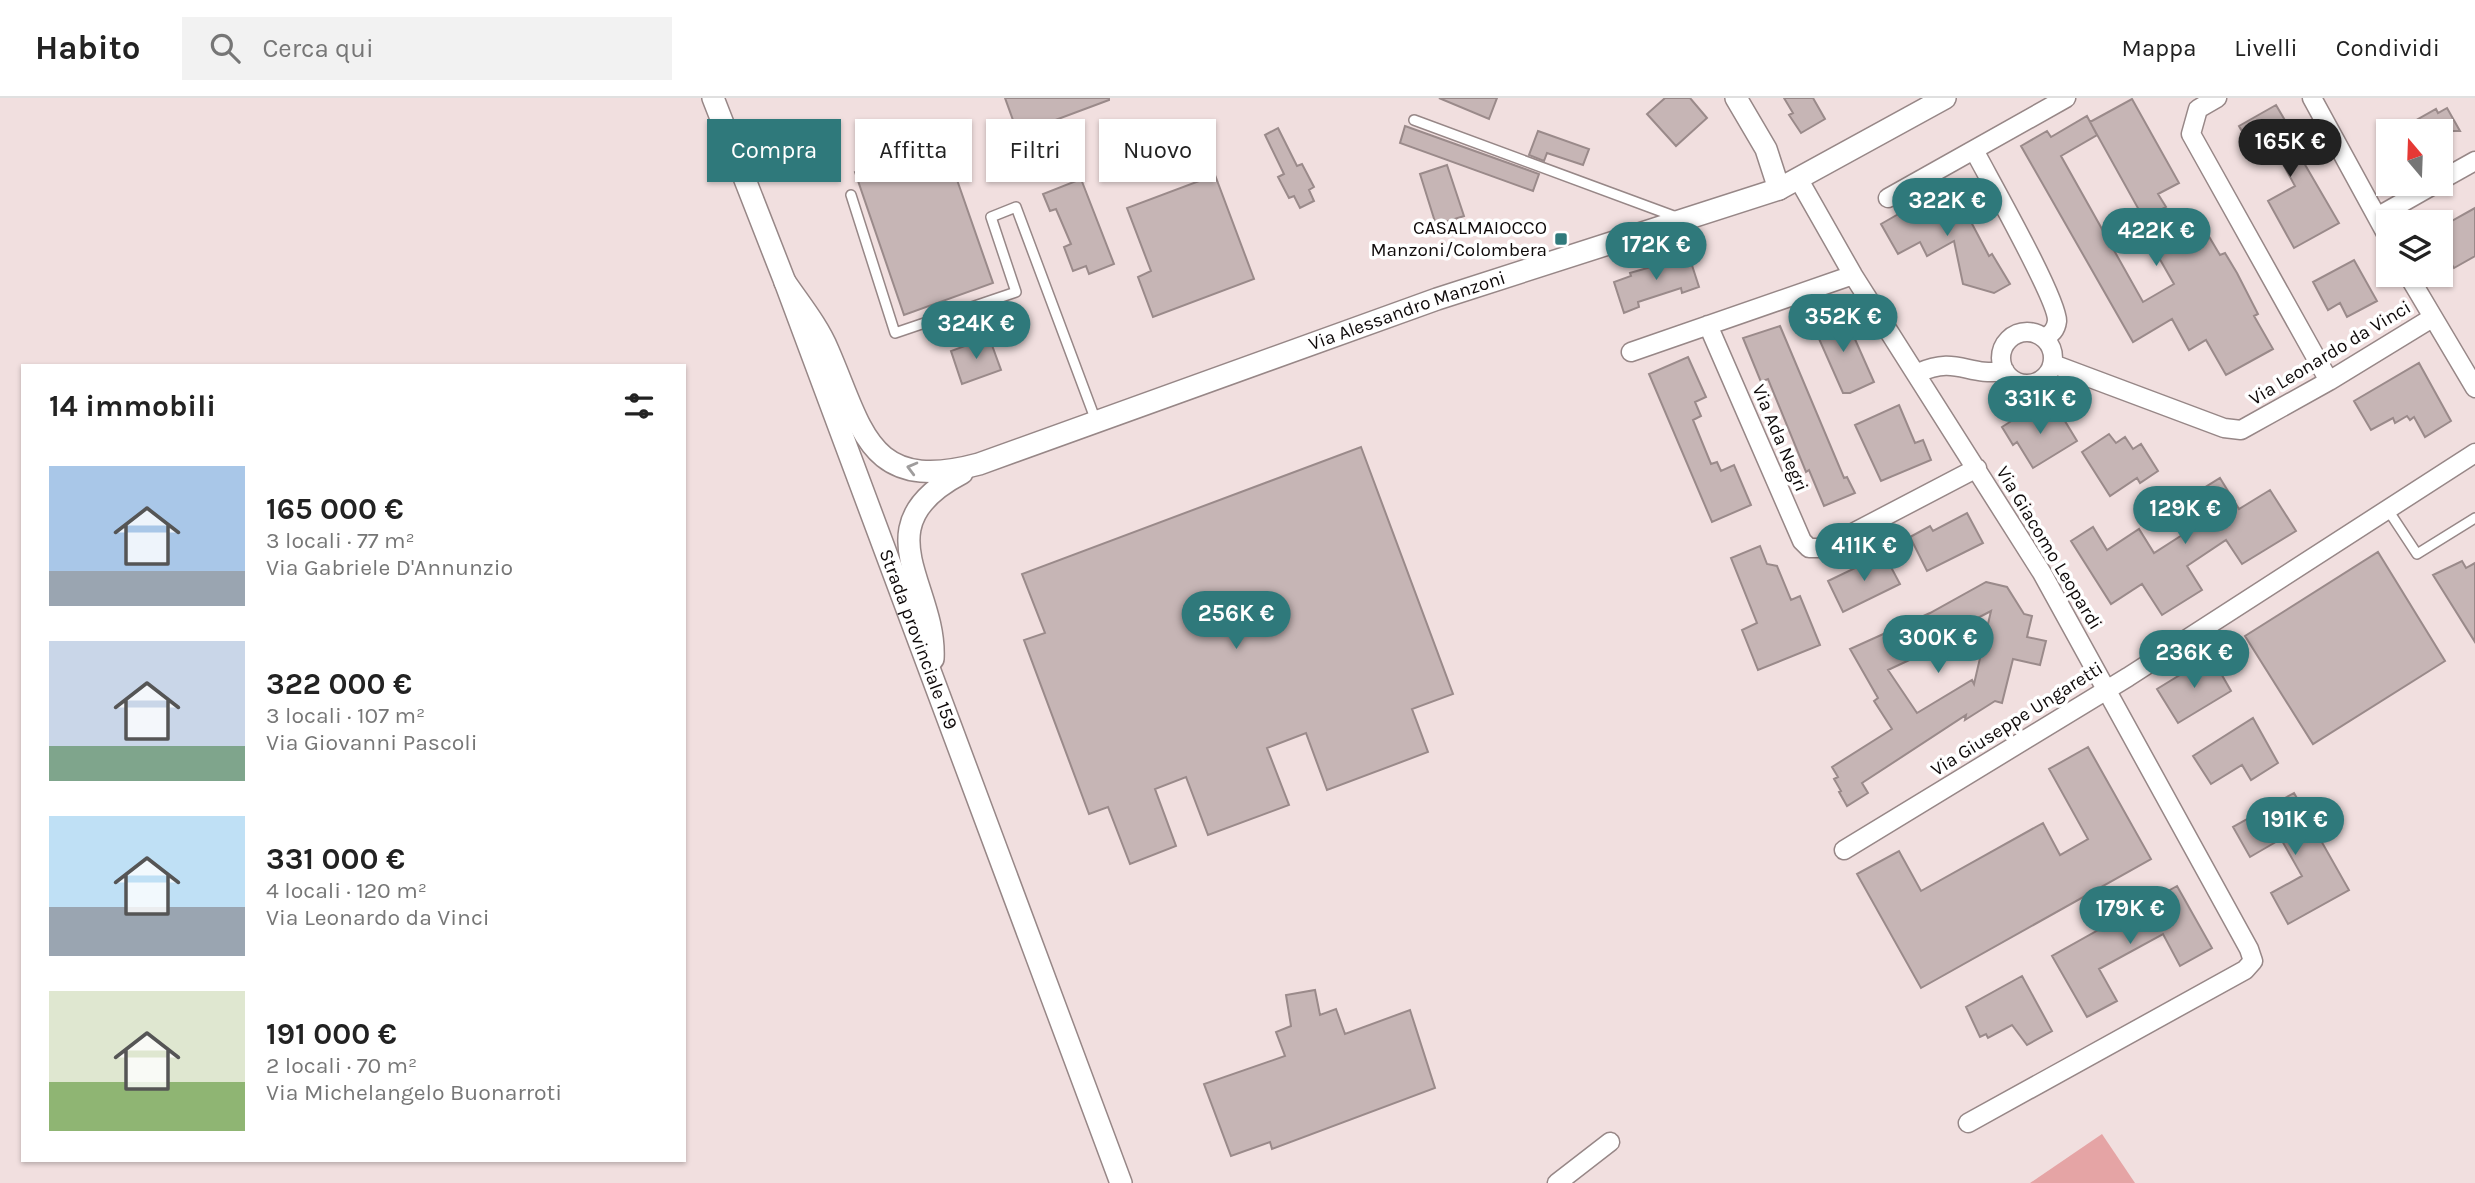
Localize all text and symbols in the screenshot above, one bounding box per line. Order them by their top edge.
search box [182,17,672,80]
text: Habito [35,29,140,67]
icon: search [206,29,244,67]
text: Cerca qui [262,33,374,64]
text: Mappa [2122,34,2196,62]
text: Livelli [2234,34,2298,62]
text: Condividi [2336,34,2440,62]
chip: Compra [707,119,841,182]
chip: Affitta [855,119,972,182]
chip: Filtri [986,119,1085,182]
chip: Nuovo [1099,119,1216,182]
north arrow [2376,119,2454,196]
map controls [2376,119,2453,287]
pin: 165K € [2233,120,2347,179]
text: 165K € [2255,128,2325,155]
pin: 322K € [1890,178,2004,238]
text: 322K € [1908,187,1986,214]
pin: 422K € [2099,208,2213,268]
button: layers [2376,210,2453,287]
place label: CASALMAIOCCO Manzoni/Colombera [1370,217,1547,261]
text: 422K € [2118,217,2194,244]
pin: 172K € [1599,222,1713,282]
marker: CASALMAIOCCO Manzoni/Colombera [1553,231,1569,247]
text: 172K € [1622,231,1691,258]
street label: Via Alessandro Manzoni [1306,267,1508,355]
pin: 352K € [1786,294,1900,354]
street label: Via Leonardo da Vinci [2245,296,2415,410]
pin: 324K € [919,302,1033,361]
text: 352K € [1804,303,1882,330]
text: 324K € [937,310,1015,337]
pin: 331K € [1983,376,2097,436]
street label: Via Ada Negri [1748,381,1812,495]
text: 331K € [2004,385,2076,412]
icon: filters [620,387,658,425]
text: 14 immobili [49,388,216,424]
one-way arrow [906,462,918,477]
street label: Via Giacomo Leopardi [1991,462,2107,634]
pin: 129K € [2128,486,2242,546]
text: 165 000 € [266,491,403,527]
icon: home [105,494,189,578]
text: 129K € [2149,495,2221,522]
pin: 411K € [1807,524,1921,583]
text: 3 locali · 77 m² [266,527,415,554]
text: 411K € [1831,532,1897,559]
street label: Strada provinciale 159 [875,546,962,733]
text: Via Gabriele D'Annunzio [266,554,513,581]
pin: 256K € [1179,592,1293,651]
text: 256K € [1198,600,1274,627]
pin: 300K € [1881,616,1995,675]
text: 300K € [1899,624,1977,651]
pin: 236K € [2137,630,2251,690]
text: 236K € [2155,639,2233,666]
street label: Via Giuseppe Ungaretti [1927,657,2107,781]
text: 322 000 € [266,666,412,702]
icon: home [105,669,189,753]
text: 3 locali · 107 m² [266,702,425,729]
text: Via Giovanni Pascoli [266,729,478,756]
pin: 191K € [2238,798,2352,857]
text: 191K € [2262,806,2328,833]
text: 331 000 € [266,841,405,877]
icon: home [105,844,189,928]
text: 4 locali · 120 m² [266,877,427,904]
pin: 179K € [2073,886,2187,946]
text: 179K € [2095,895,2165,922]
text: Via Leonardo da Vinci [266,904,490,931]
text: 191 000 € [266,1016,397,1052]
icon: home [105,1019,189,1103]
text: 2 locali · 70 m² [266,1052,417,1079]
text: Via Michelangelo Buonarroti [266,1079,562,1106]

